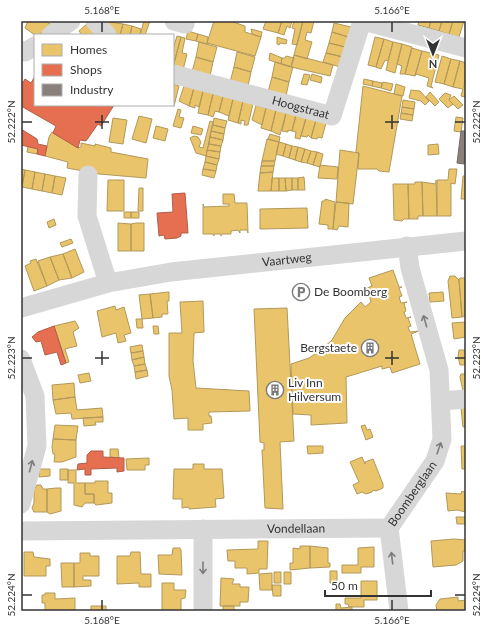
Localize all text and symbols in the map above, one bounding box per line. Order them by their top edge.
text: 5.168°E [84,4,120,16]
text: 5.166°E [374,4,410,16]
legend [34,34,174,106]
north arrow [413,34,453,74]
text: Homes [70,42,107,57]
text: N [429,58,437,71]
text: Shops [70,62,102,77]
text: Industry [70,82,114,97]
street label: Hoogstraat [270,92,332,122]
text: 52.222°N [5,100,17,144]
text: 52.222°N [470,100,482,144]
street label: Vaartweg [261,249,312,269]
parking icon: De Boomberg [291,282,311,302]
place label: De Boomberg [314,284,387,299]
one-way arrow [421,314,428,327]
text: 52.223°N [5,336,17,380]
text: 52.223°N [470,336,482,380]
building icon: Bergstaete [360,338,380,358]
place label: Bergstaete [300,340,357,355]
place label: Liv Inn Hilversum [288,375,341,404]
building icon: Liv Inn Hilversum [265,380,285,400]
one-way arrow [436,443,444,455]
street label: Boomberglaan [384,458,440,529]
one-way arrow [28,460,35,473]
street label: Vondellaan [267,521,325,536]
one-way arrow [388,552,396,565]
one-way arrow [199,561,207,574]
scale bar [325,572,431,598]
text: 52.224°N [5,573,17,617]
text: 52.224°N [470,573,482,617]
text: 50 m [331,578,358,593]
text: 5.168°E [84,614,120,626]
text: 5.166°E [374,614,410,626]

